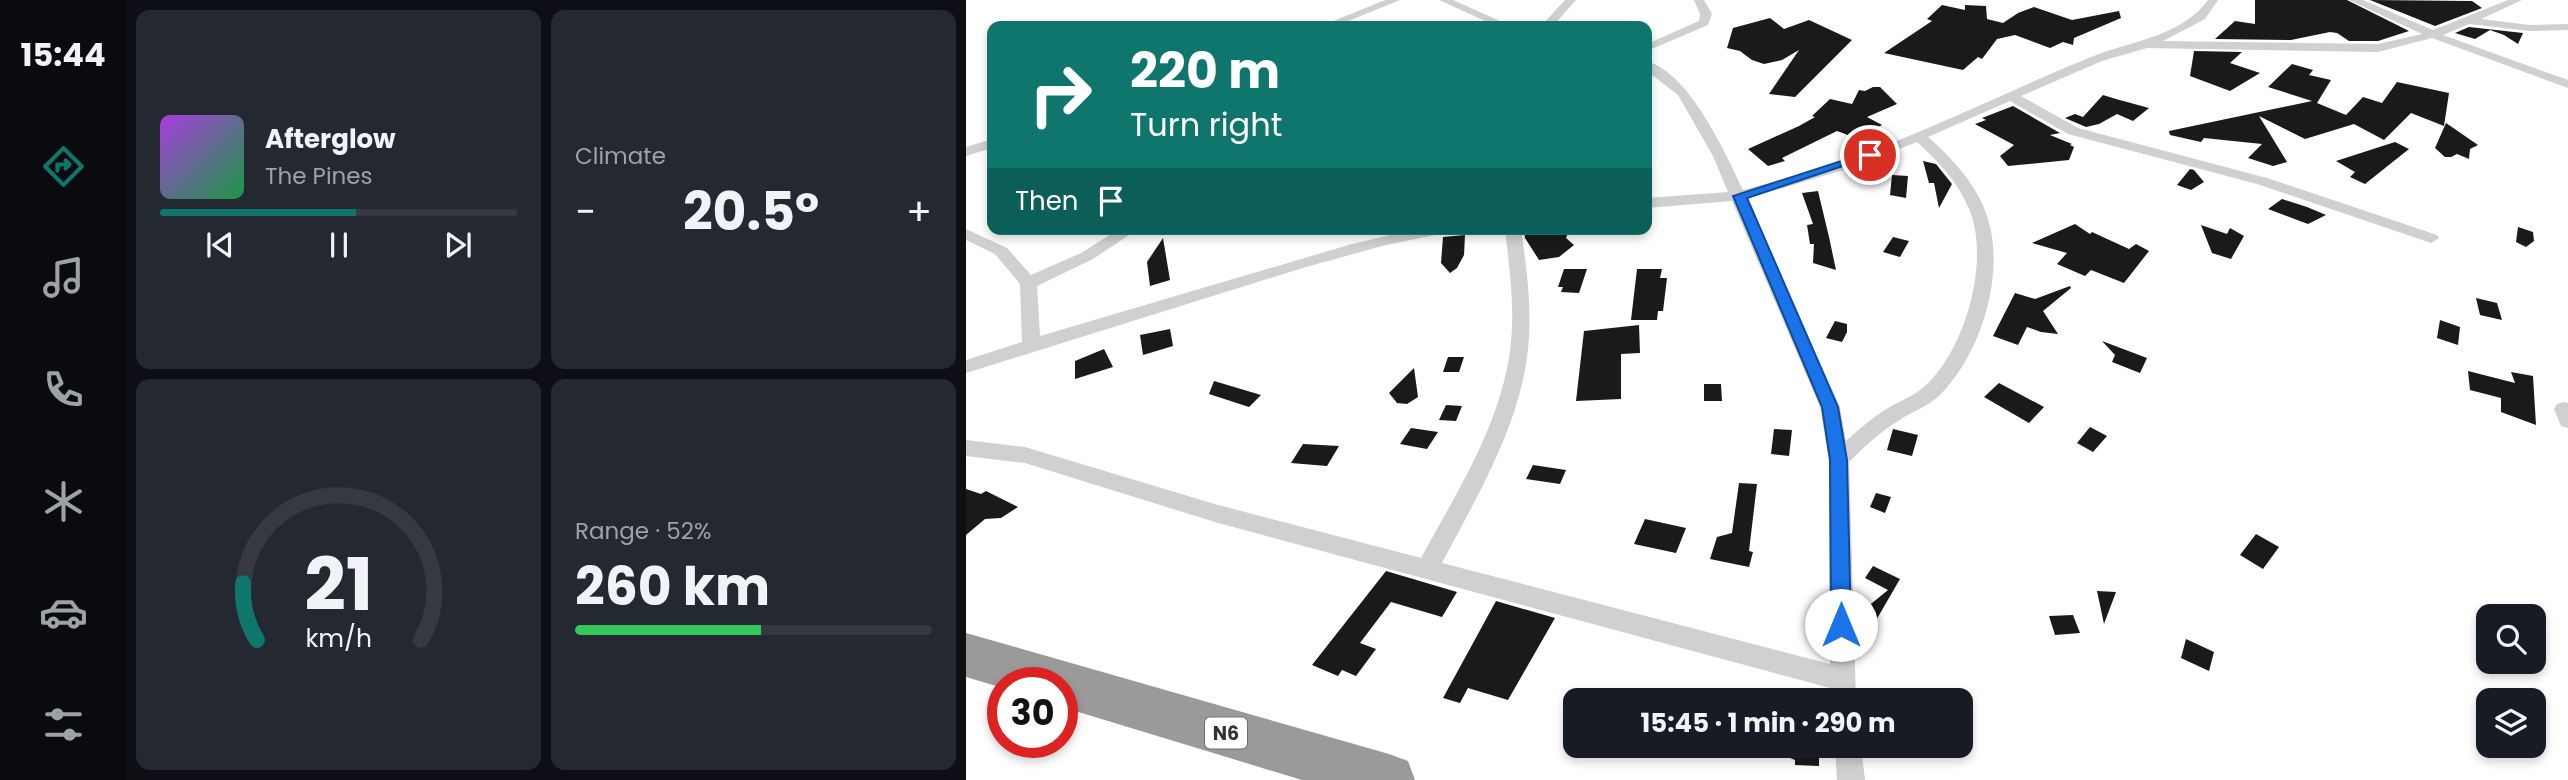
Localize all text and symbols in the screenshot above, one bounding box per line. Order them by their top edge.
text: 15:44 [20,32,106,77]
text: 220 m [1130,37,1280,105]
icon: right [1015,49,1106,140]
text: Turn right [1130,102,1282,147]
text: Afterglow [265,121,396,157]
pin [1840,125,1900,185]
icon: arrive [1851,136,1889,174]
text: Climate [575,140,666,172]
icon: directions [39,142,88,191]
text: The Pines [265,160,373,192]
text: 20.5° [683,175,819,248]
icon: arrive [1092,182,1130,220]
text: Then [1015,183,1078,219]
text: − [575,185,596,238]
text: + [906,185,932,238]
icon: previous [201,226,239,264]
icon: pause [320,226,358,264]
icon: next [439,226,477,264]
icon: music [39,253,88,302]
icon: phone [39,365,88,414]
icon: climate [39,477,88,526]
text: Range · 52% [575,515,711,547]
text: 21 [304,535,373,636]
text: 260 km [575,550,770,623]
icon: car [39,588,88,637]
position arrow [1804,588,1878,662]
map controls [2476,604,2546,758]
button: search [2476,604,2546,674]
text: km/h [305,621,372,656]
speed limit sign: 30 [987,667,1078,758]
button: layers [2476,688,2546,758]
icon: filters [39,700,88,749]
text: 15:45 · 1 min · 290 m [1640,705,1896,741]
road number: N6 [1205,718,1247,748]

